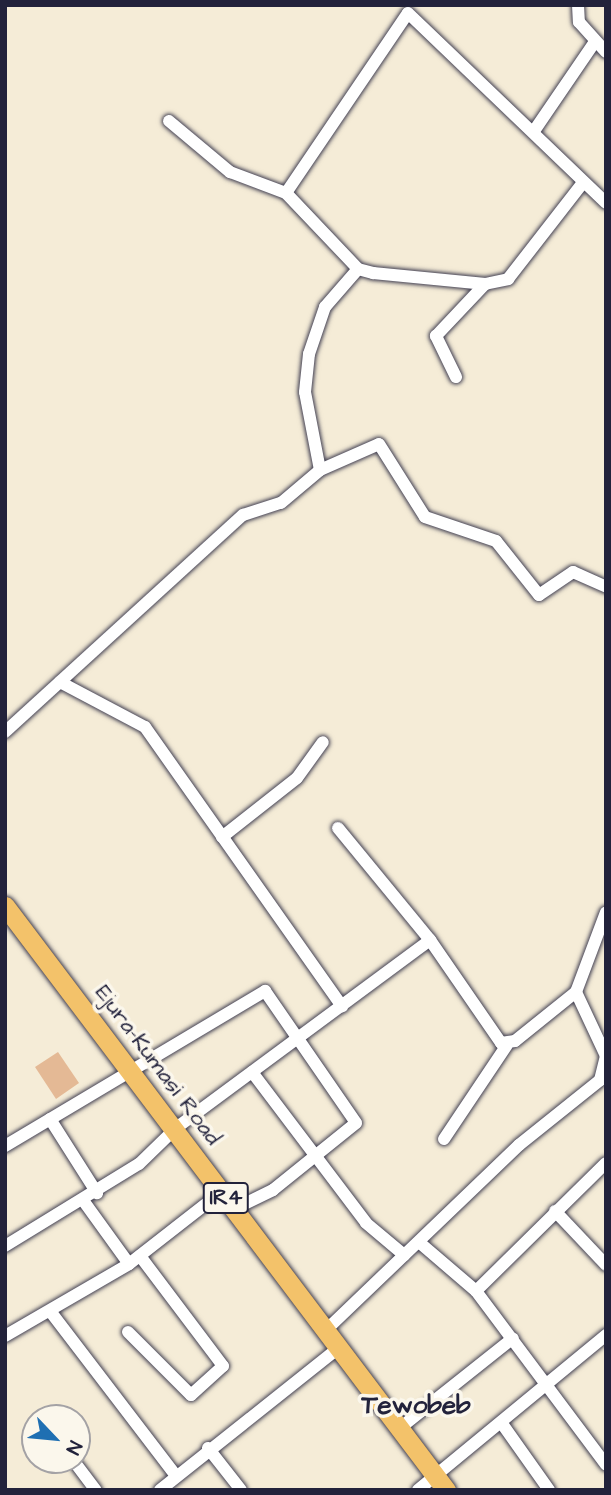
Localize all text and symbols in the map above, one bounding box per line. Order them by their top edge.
street label: Ejura-Kumasi Road [89,980,227,1150]
road number: IR4 [202,1180,250,1216]
district label: Tewobeb [361,1390,471,1422]
north arrow [21,1404,91,1474]
text: N [59,1436,88,1459]

